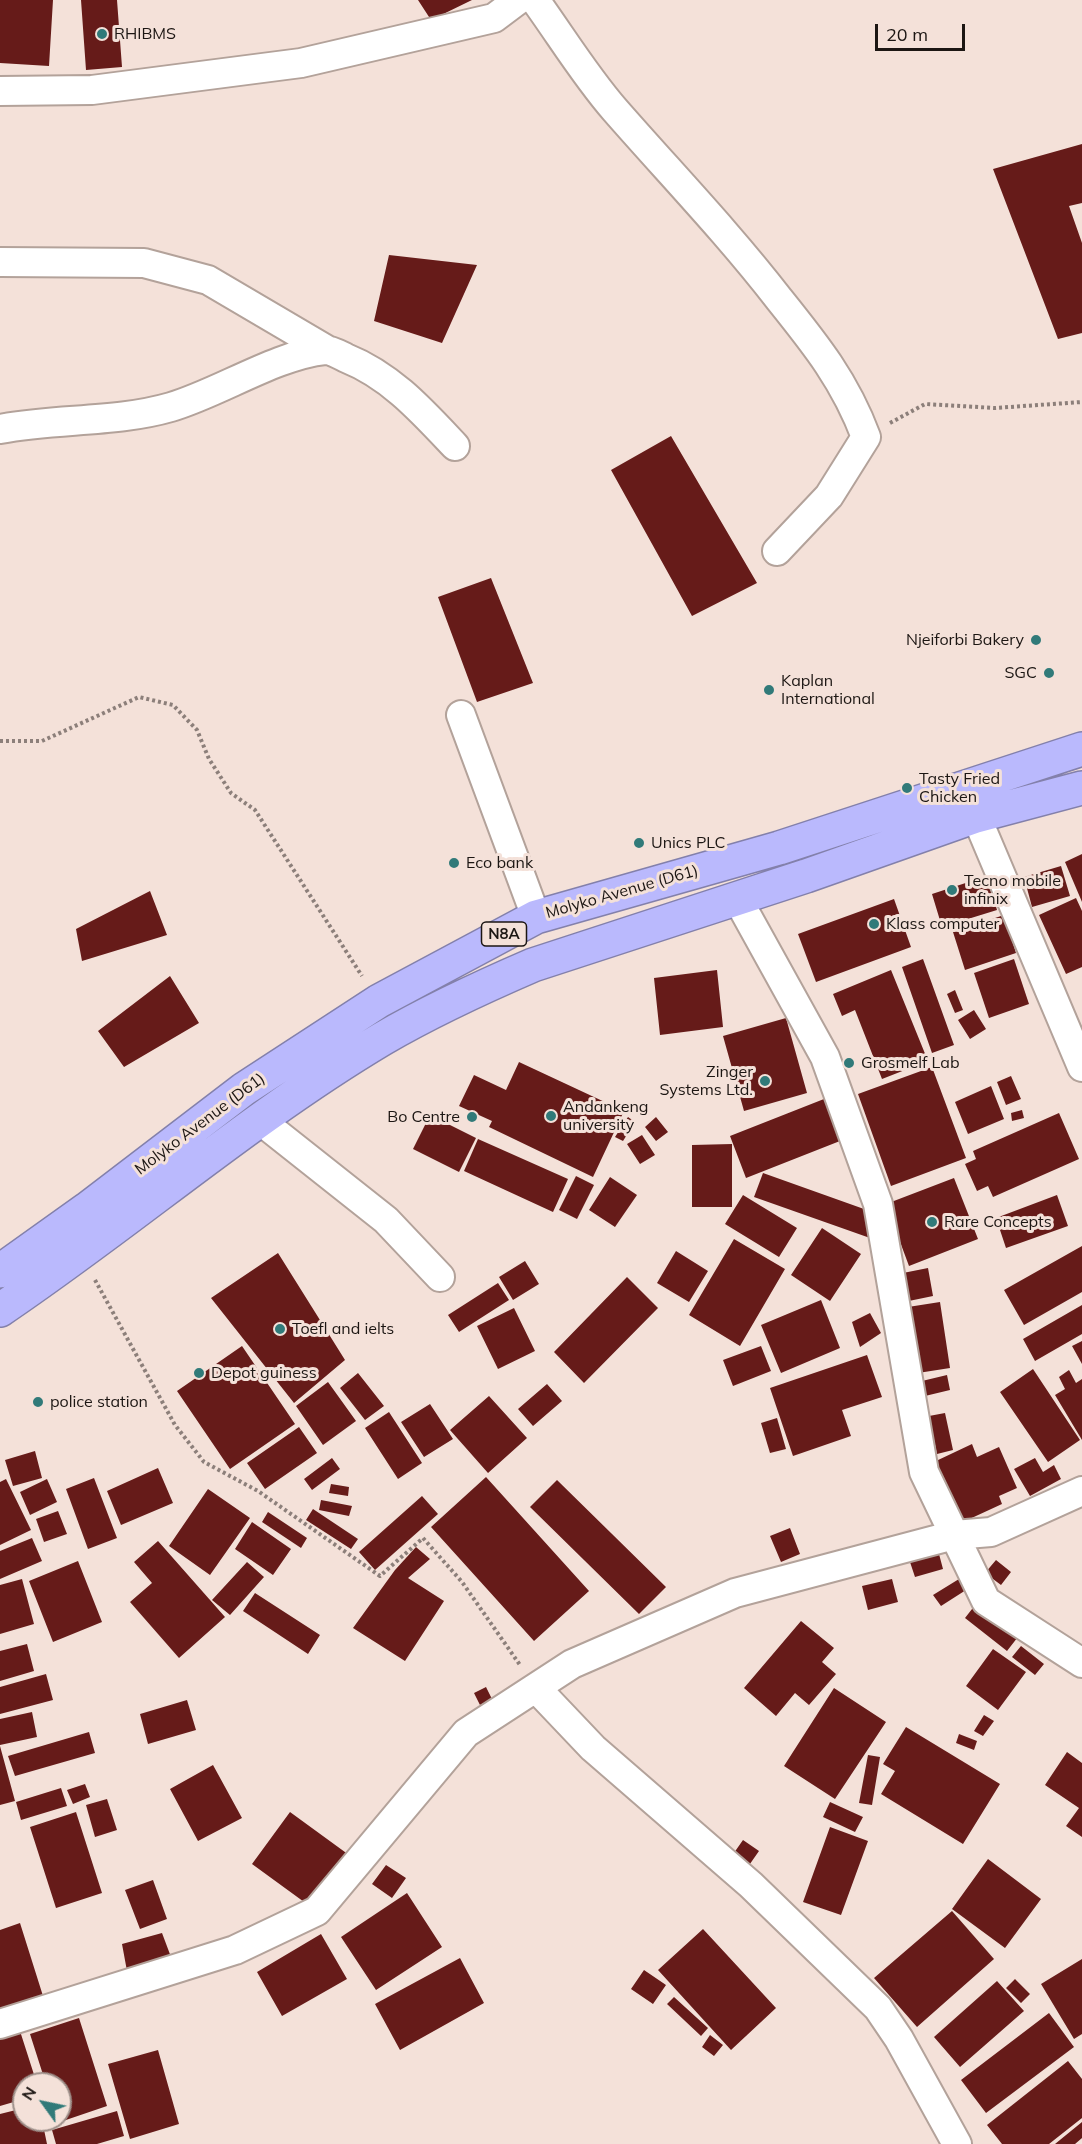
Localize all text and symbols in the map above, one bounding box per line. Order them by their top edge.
scale bar [878,12,968,50]
text: 20 m [886,23,928,46]
place label: RHIBMS [114,24,176,44]
marker: RHIBMS [95,27,109,41]
place label: Njeiforbi Bakery [906,630,1024,650]
marker: Njeiforbi Bakery [1029,633,1043,647]
place label: SGC [1004,663,1037,683]
marker: SGC [1042,666,1056,680]
place label: Kaplan International [781,671,875,709]
marker: Kaplan International [762,683,776,697]
place label: Tasty Fried Chicken [919,769,1000,807]
marker: Tasty Fried Chicken [900,781,914,795]
place label: Unics PLC [651,833,725,853]
marker: Unics PLC [632,836,646,850]
place label: Eco bank [466,853,533,873]
marker: Eco bank [447,856,461,870]
street label: Molyko Avenue (D61) [544,861,700,923]
place label: Tecno mobile infinix [964,871,1061,909]
marker: Tecno mobile infinix [945,883,959,897]
place label: Klass computer [886,914,999,934]
marker: Klass computer [867,917,881,931]
road number: N8A [482,922,526,946]
place label: Grosmelf Lab [861,1053,960,1073]
marker: Grosmelf Lab [842,1056,856,1070]
place label: Zinger Systems Ltd. [659,1062,753,1100]
street label: Molyko Avenue (D61) [131,1069,269,1179]
marker: Zinger Systems Ltd. [758,1074,772,1088]
place label: Andankeng university [563,1097,648,1135]
place label: Bo Centre [387,1107,460,1127]
marker: Andankeng university [544,1109,558,1123]
marker: Bo Centre [465,1110,479,1124]
place label: Rare Concepts [944,1212,1052,1232]
marker: Rare Concepts [925,1215,939,1229]
place label: Toefl and ielts [292,1319,394,1339]
marker: Toefl and ielts [273,1322,287,1336]
place label: Depot guiness [211,1363,317,1383]
marker: Depot guiness [192,1366,206,1380]
place label: police station [50,1392,148,1412]
marker: police station [31,1395,45,1409]
north arrow [12,2072,72,2132]
text: N [17,2083,40,2104]

